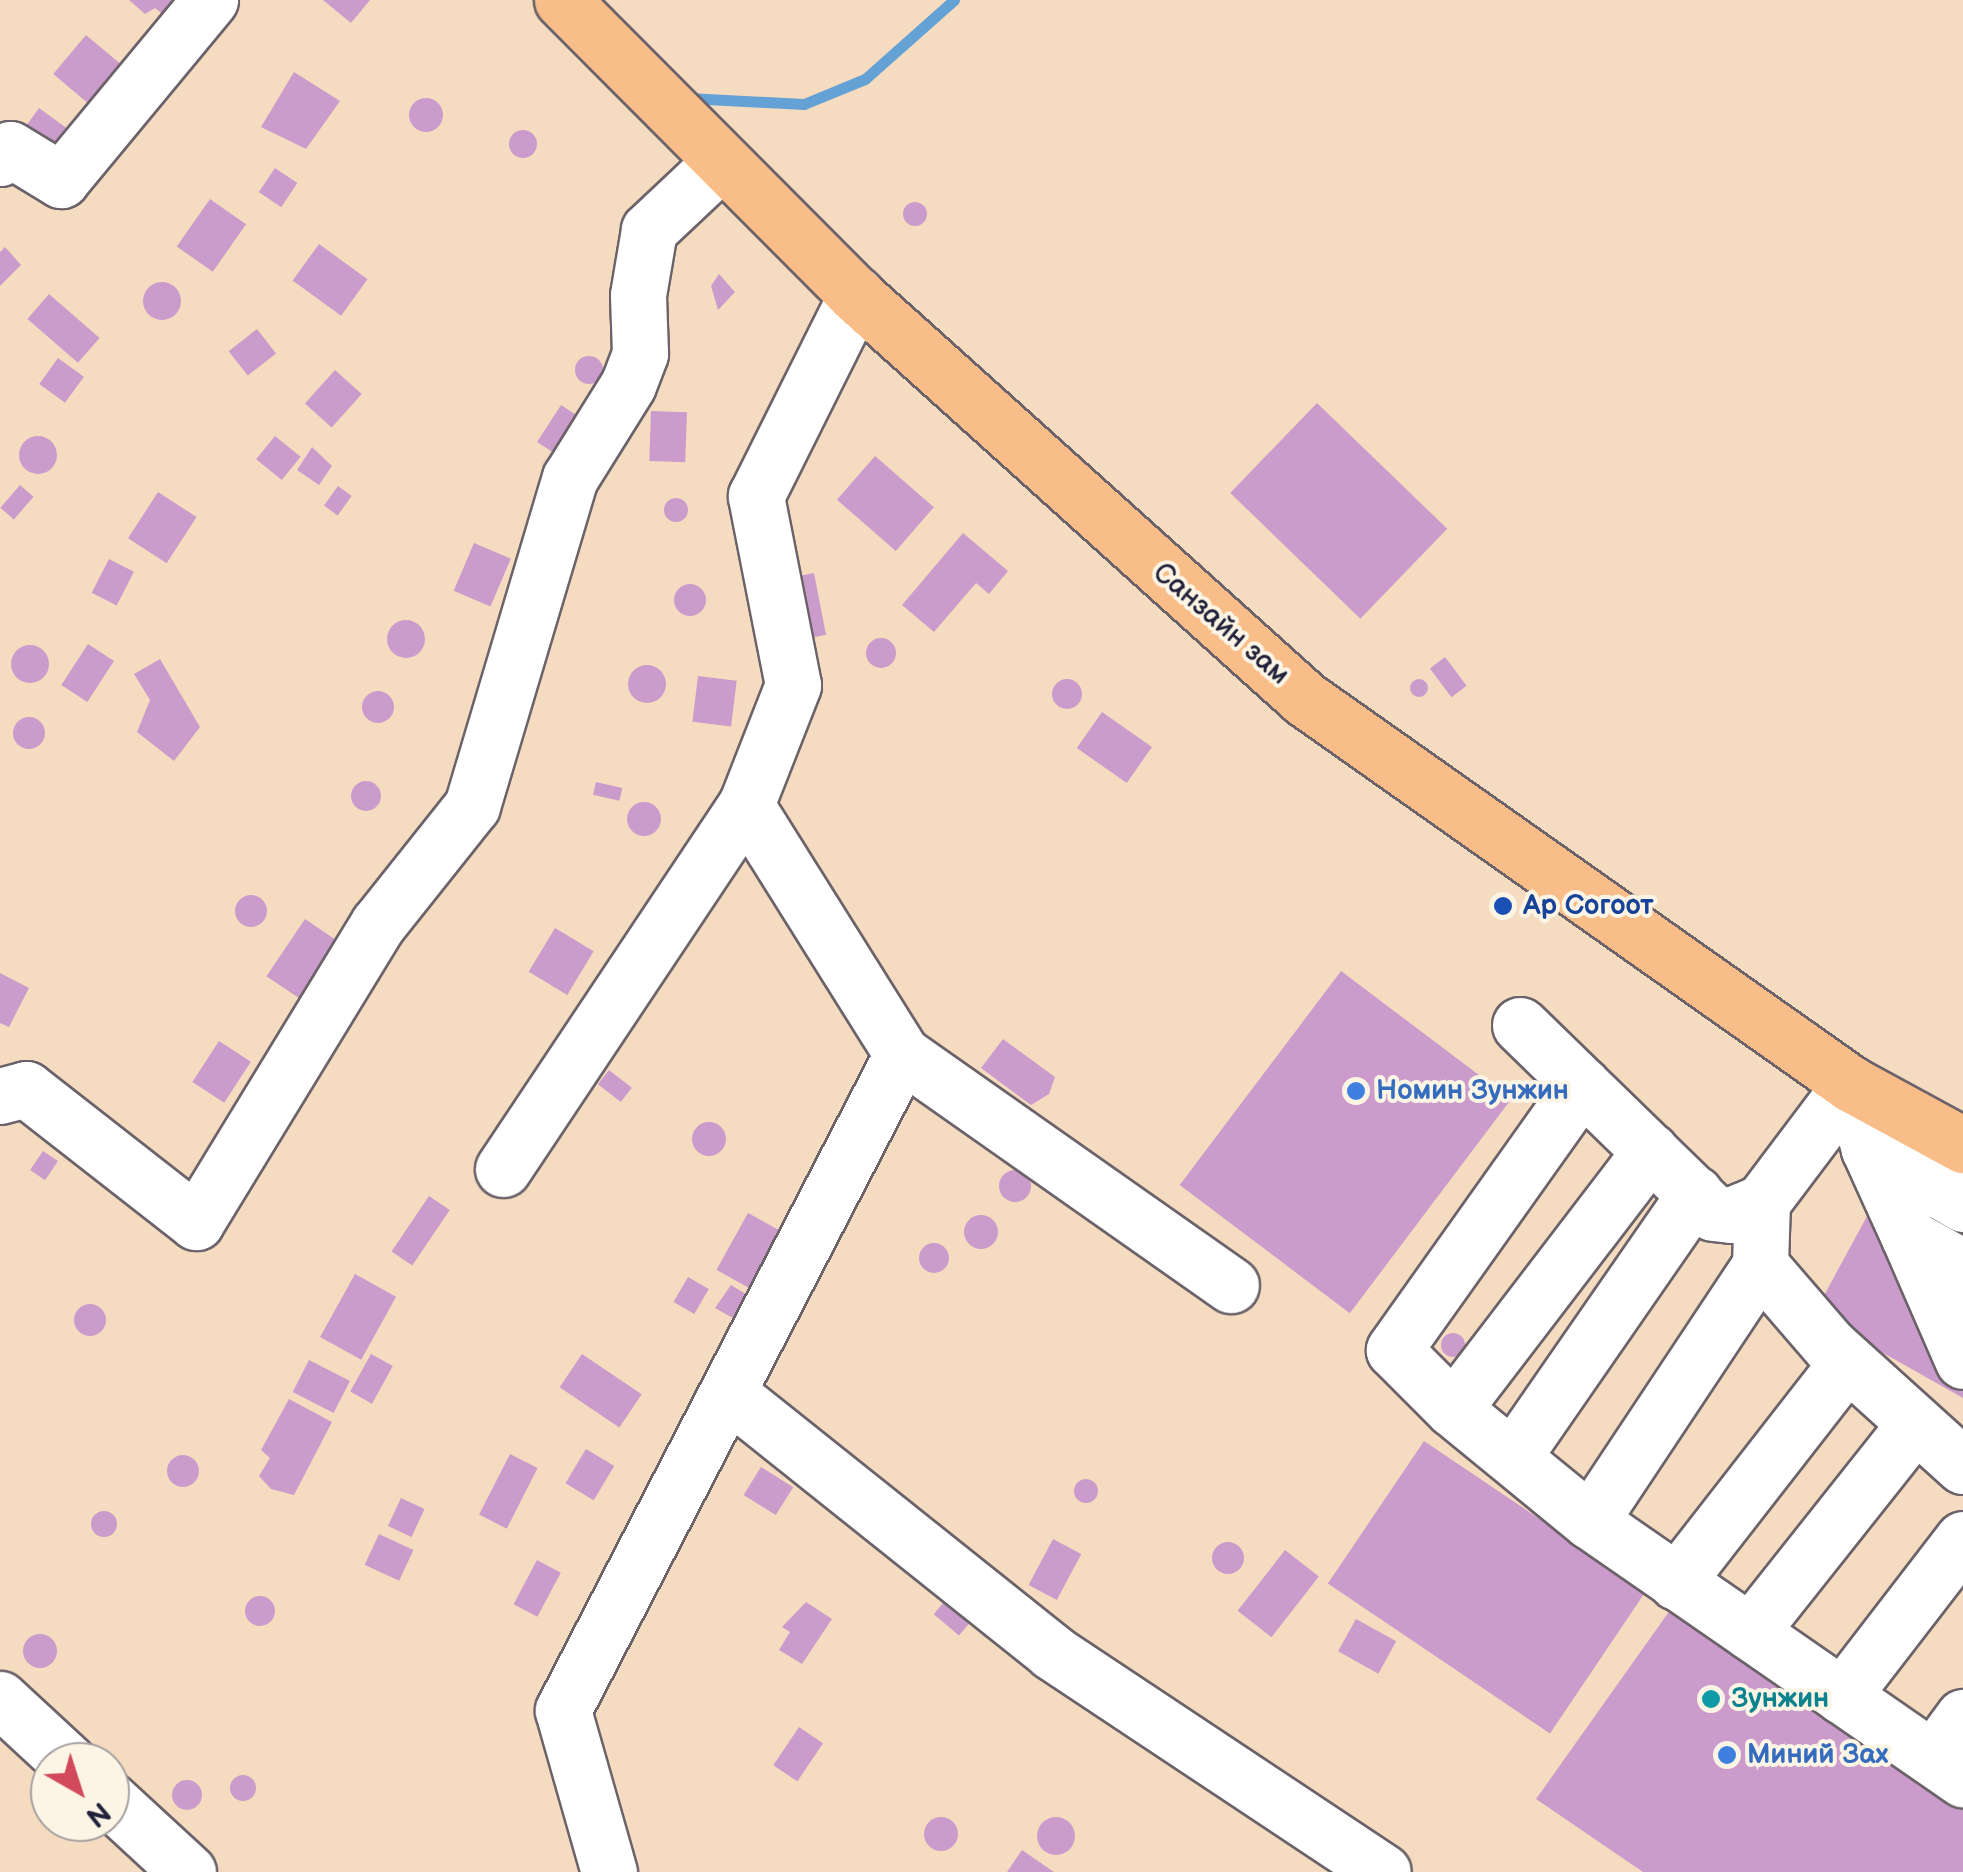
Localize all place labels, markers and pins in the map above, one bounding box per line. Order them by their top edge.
place label: Ар Согоот [1523,889,1654,923]
marker: Ар Согоот [1492,895,1514,917]
place label: Номин Зунжин [1376,1074,1569,1108]
marker: Номин Зунжин [1345,1080,1367,1102]
place label: Зунжин [1731,1682,1829,1716]
marker: Зунжин [1700,1688,1722,1710]
place label: Миний Зах [1747,1738,1888,1772]
marker: Миний Зах [1716,1744,1738,1766]

